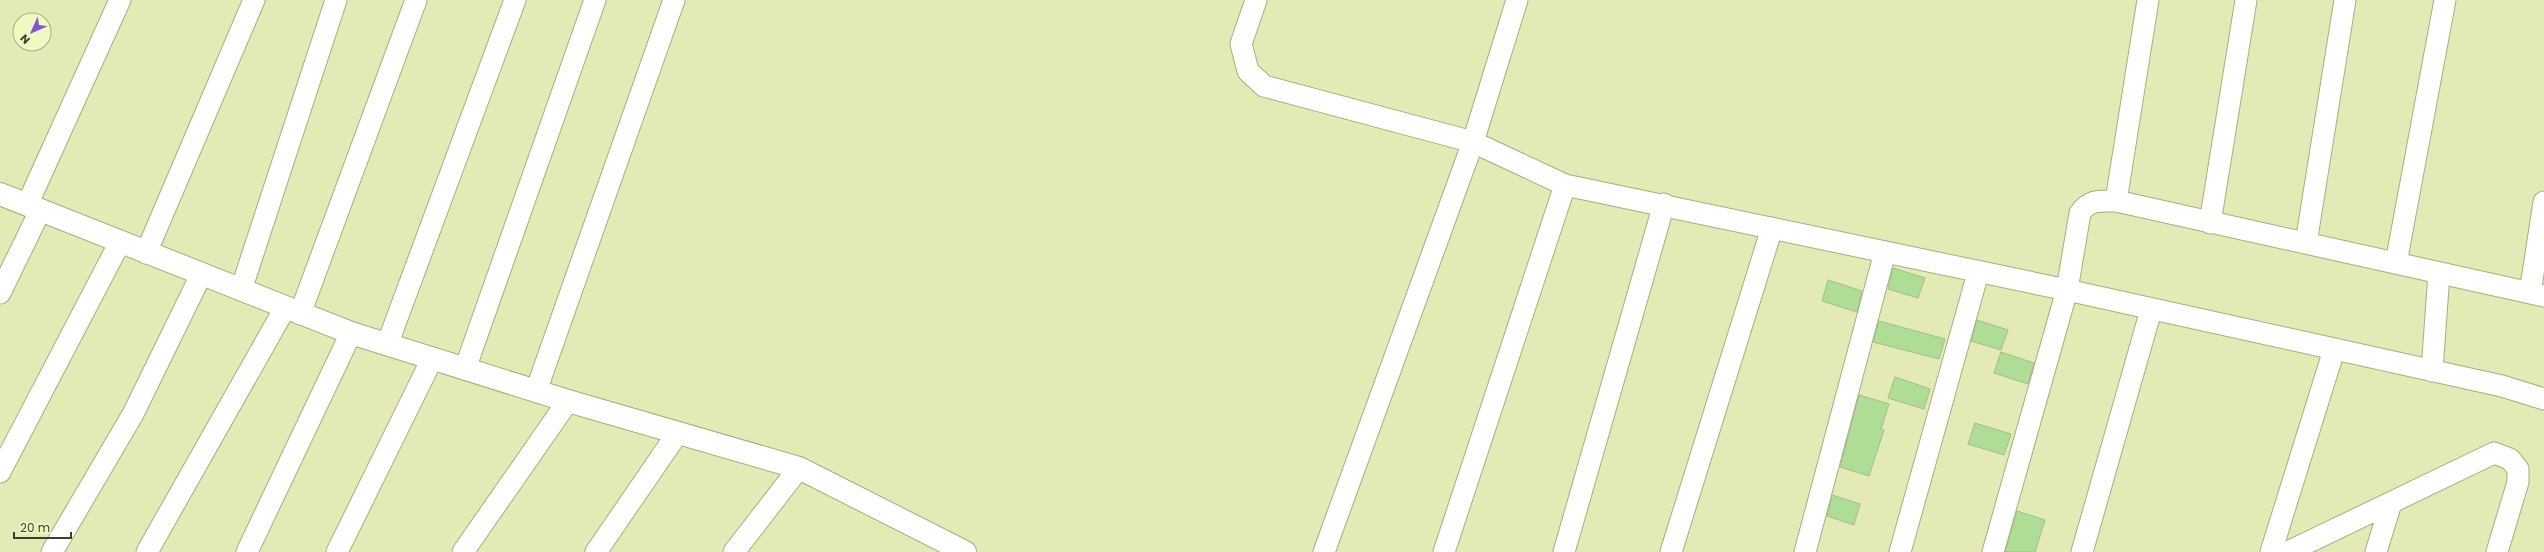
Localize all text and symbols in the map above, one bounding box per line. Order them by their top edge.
north arrow [12,12,52,52]
text: N [16,30,34,48]
scale bar [14,514,71,540]
text: 20 m [20,519,50,536]

